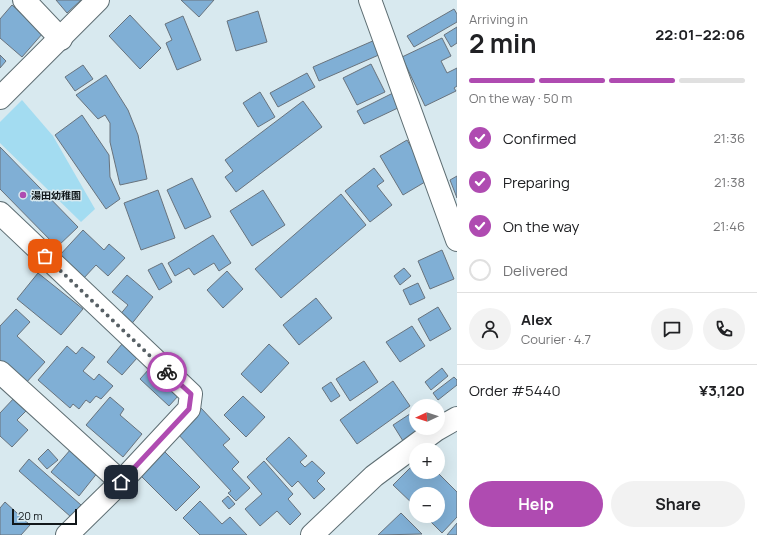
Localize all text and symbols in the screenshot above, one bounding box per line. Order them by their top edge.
text: Arriving in [469,10,528,28]
text: 22:01–22:06 [655,24,745,45]
text: 2 min [469,25,537,61]
text: On the way · 50 m [469,89,572,107]
icon: check [469,127,491,149]
text: Confirmed [503,128,576,149]
text: 21:36 [713,129,745,147]
icon: check [469,171,491,193]
text: Preparing [503,172,570,193]
text: 21:38 [714,173,745,191]
place label: 湯田幼稚園 [31,188,81,202]
marker: 湯田幼稚園 [18,190,28,200]
icon: check [469,215,491,237]
text: On the way [503,216,579,237]
text: 21:46 [713,217,745,235]
pin [28,239,62,273]
icon: bag [34,245,56,267]
text: Delivered [503,260,568,281]
button: person [469,308,511,350]
button: chat [651,308,693,350]
button: phone [703,308,745,350]
text: Alex [521,309,552,330]
text: Courier · 4.7 [521,330,591,348]
courier [147,352,187,392]
icon: bike [156,361,178,383]
text: Order #5440 [469,380,561,401]
text: ¥3,120 [699,380,745,401]
north arrow [409,399,445,435]
map controls [409,399,445,523]
button: + [409,443,445,479]
pin [104,465,138,499]
icon: home [110,471,132,493]
button: Help [469,481,603,527]
button: Share [611,481,745,527]
button: − [409,487,445,523]
scale bar [12,507,77,526]
text: 20 m [18,508,43,523]

